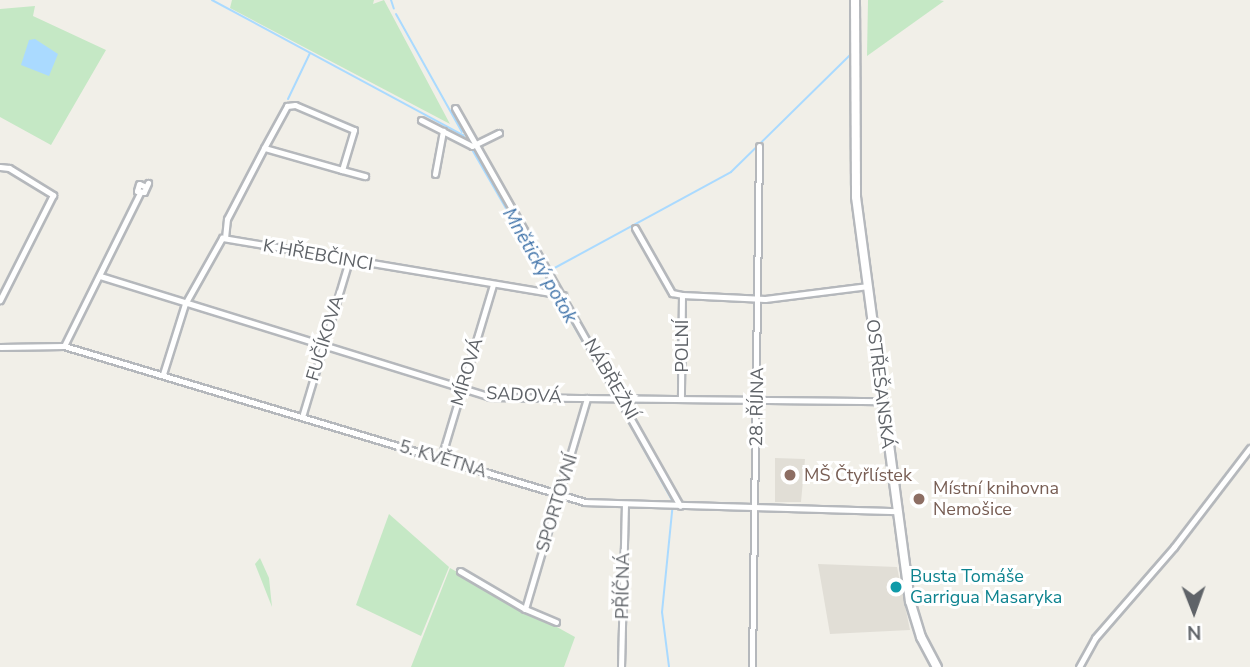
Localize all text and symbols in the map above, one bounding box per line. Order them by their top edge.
water label: Mnětický potok [497,204,581,328]
street label: K HŘEBČINCI [261,235,375,275]
street label: FUČÍKOVA [302,293,348,383]
street label: OSTŘEŠANSKÁ [861,318,899,450]
street label: POLNÍ [671,320,693,372]
street label: MÍROVÁ [446,335,488,409]
street label: NÁBŘEŽNÍ [579,335,643,423]
street label: 28. ŘÍJNA [746,367,768,447]
street label: SADOVÁ [486,382,562,408]
street label: 5. KVĚTNA [397,435,489,483]
street label: SPORTOVNÍ [532,451,582,555]
place label: MŠ Čtyřlístek [804,464,912,486]
marker: MŠ Čtyřlístek [782,467,798,483]
place label: Místní knihovna Nemošice [933,478,1059,520]
marker: Místní knihovna Nemošice [911,491,927,507]
street label: PŘÍČNÁ [612,553,634,619]
place label: Busta Tomáše Garrigua Masaryka [910,566,1062,608]
north arrow [1159,576,1229,646]
marker: Busta Tomáše Garrigua Masaryka [888,579,904,595]
text: N [1187,619,1202,645]

